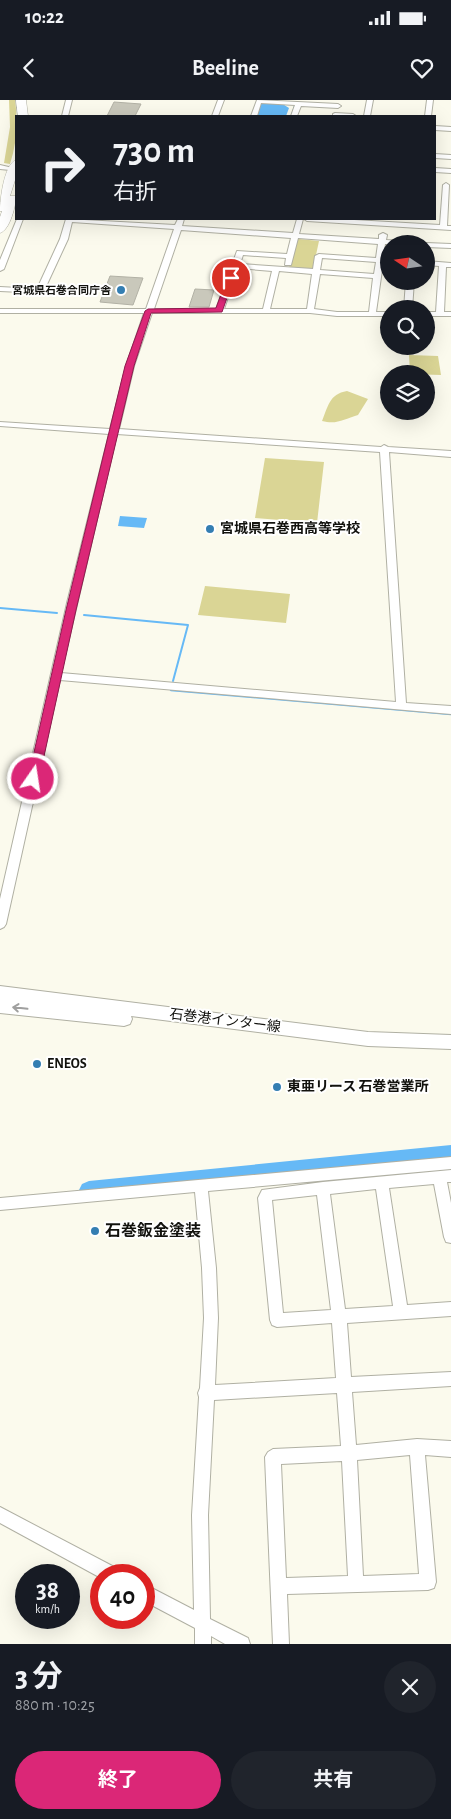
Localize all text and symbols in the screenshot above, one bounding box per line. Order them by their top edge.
text: 10:22 [25,8,64,27]
icon: back [15,54,43,82]
icon: heart [408,54,436,82]
text: Beeline [192,57,259,79]
text: 730 m [113,134,195,169]
icon: right [30,135,95,200]
text: 右折 [113,181,157,203]
north arrow [380,235,435,290]
map controls [380,235,435,420]
pin [210,257,252,299]
icon: arrive [217,264,245,292]
place label: 宮城県石巻合同庁舎 [12,284,112,296]
marker: 宮城県石巻合同庁舎 [115,284,127,296]
button: search [380,300,435,355]
button: layers [380,365,435,420]
place label: 宮城県石巻西高等学校 [220,520,360,536]
marker: 宮城県石巻西高等学校 [204,523,216,535]
position arrow [6.0,752,58.0,804]
one-way arrow [12,1003,28,1013]
street label: 石巻港インター線 [169,1006,282,1035]
place label: ENEOS [47,1057,87,1071]
marker: ENEOS [31,1058,43,1070]
place label: 東亜リース 石巻営業所 [287,1078,428,1094]
marker: 東亜リース 石巻営業所 [271,1081,283,1093]
place label: 石巻鈑金塗装 [105,1222,201,1239]
marker: 石巻鈑金塗装 [89,1225,101,1237]
speed limit sign: 40 [90,1564,155,1629]
text: 38 [36,1578,59,1603]
text: km/h [35,1603,60,1615]
button: close [384,1661,436,1713]
text: 3 分 [15,1662,62,1692]
text: 880 m · 10:25 [15,1697,95,1713]
button: 終了 [15,1751,221,1809]
button: 共有 [231,1751,436,1809]

